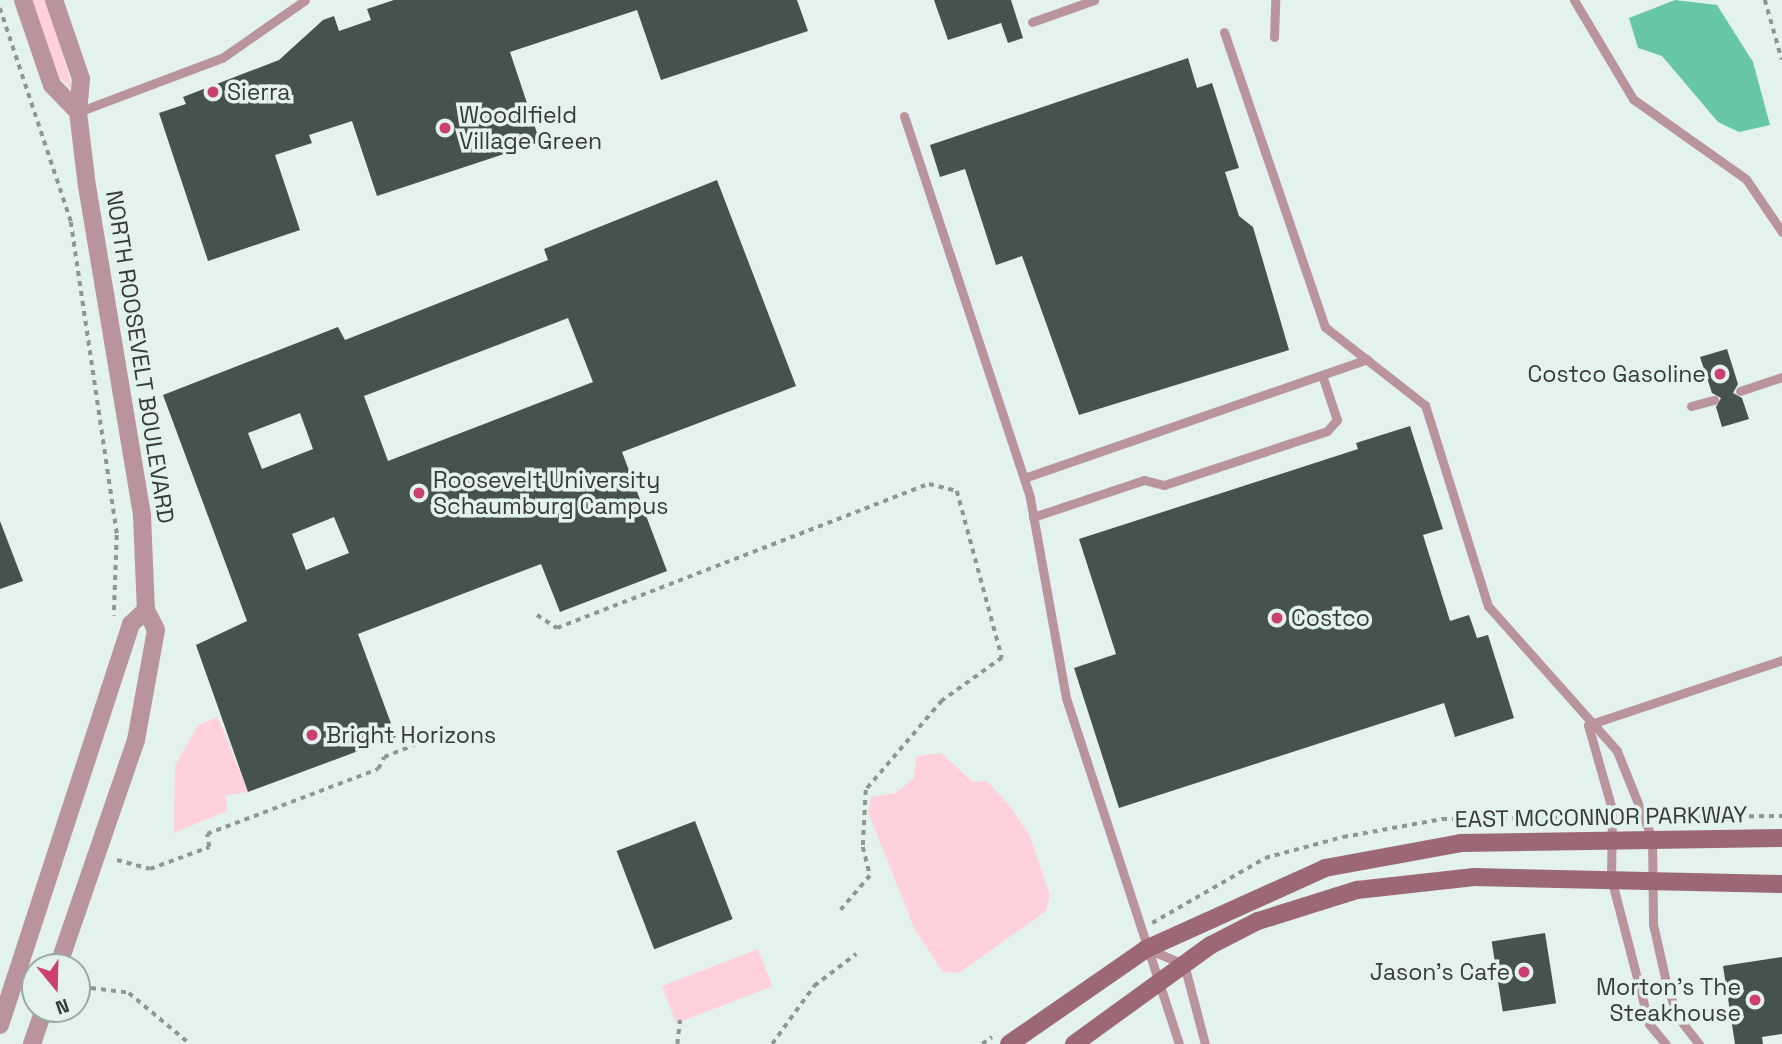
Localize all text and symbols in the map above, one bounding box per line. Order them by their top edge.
place label: Sierra [227,78,291,106]
marker: Sierra [205,84,221,100]
place label: Woodlfield Village Green [459,101,602,155]
marker: Woodlfield Village Green [437,120,453,136]
street label: NORTH ROOSEVELT BOULEVARD [100,188,180,526]
place label: Costco Gasoline [1527,360,1706,388]
marker: Costco Gasoline [1712,366,1728,382]
place label: Roosevelt University Schaumburg Campus [433,466,668,520]
marker: Roosevelt University Schaumburg Campus [411,485,427,501]
place label: Costco [1291,604,1370,632]
marker: Costco [1269,610,1285,626]
place label: Bright Horizons [326,721,496,749]
marker: Bright Horizons [304,727,320,743]
street label: EAST MCCONNOR PARKWAY [1454,801,1748,833]
north arrow [21,953,91,1023]
place label: Jason's Cafe [1370,958,1510,986]
marker: Jason's Cafe [1516,964,1532,980]
place label: Morton's The Steakhouse [1595,973,1741,1027]
marker: Morton's The Steakhouse [1747,992,1763,1008]
text: N [52,993,72,1020]

